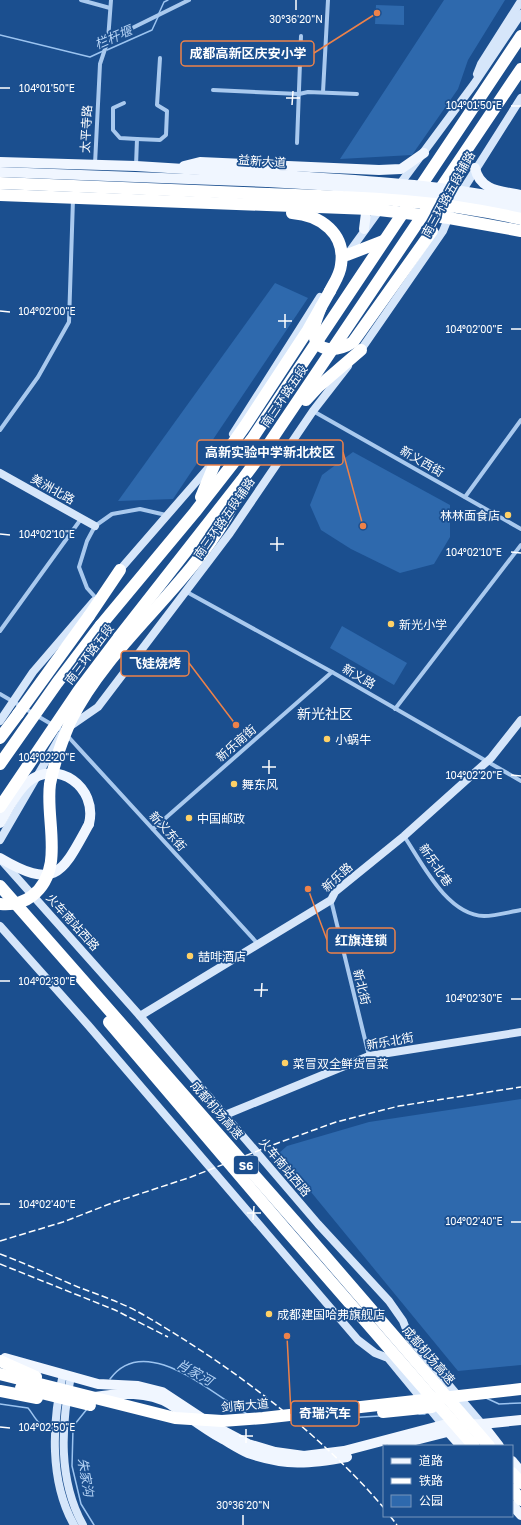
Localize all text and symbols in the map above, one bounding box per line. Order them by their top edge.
text: 30°36'20"N [269,13,323,25]
water label: 栏杆堰 [92,21,136,52]
callout: 成都高新区庆安小学 [181,41,314,66]
text: 成都高新区庆安小学 [189,45,307,61]
text: 104°01'50"E [19,82,75,94]
text: 104°01'50"E [446,99,502,111]
street label: 太平寺路 [77,105,95,153]
street label: 南三环路五段辅路 [418,148,478,240]
street label: 益新大道 [238,152,286,170]
text: 104°02'00"E [18,305,76,317]
text: 104°02'00"E [445,323,503,335]
street label: 南三环路五段 [258,362,310,430]
callout: 高新实验中学新北校区 [197,440,343,465]
street label: 新义西街 [397,443,447,479]
text: 高新实验中学新北校区 [205,444,335,460]
street label: 美洲北路 [28,471,78,507]
street label: 南三环路五段辅路 [190,474,258,562]
place label: 林林面食店 [440,508,500,523]
marker: 林林面食店 [503,510,513,520]
text: 104°02'10"E [19,528,75,540]
text: 104°02'10"E [446,546,502,558]
place label: 新光小学 [399,617,447,632]
marker: 新光小学 [386,619,396,629]
street label: 南三环路五段 [61,621,117,687]
callout: 飞娃烧烤 [121,651,189,676]
text: 飞娃烧烤 [129,655,181,671]
street label: 新义路 [340,661,378,691]
district label: 新光社区 [297,705,353,722]
street label: 新乐南街 [213,722,259,764]
place label: 小蜗牛 [335,732,371,747]
marker: 小蜗牛 [322,734,332,744]
text: 104°02'20"E [19,751,75,763]
text: 104°02'20"E [446,769,502,781]
place label: 舞东风 [242,777,278,792]
marker: 舞东风 [229,779,239,789]
street label: 新义东街 [146,808,190,854]
place label: 中国邮政 [197,811,245,826]
marker: 中国邮政 [184,813,194,823]
street label: 新乐北巷 [416,841,456,889]
street label: 新乐路 [319,859,355,895]
street label: 火车南站西路 [43,890,103,954]
callout: 红旗连锁 [327,928,395,953]
text: 红旗连锁 [335,932,387,948]
place label: 喆啡酒店 [198,949,246,964]
marker: 喆啡酒店 [185,951,195,961]
street label: 新北街 [350,968,374,1006]
text: 104°02'30"E [19,975,75,987]
text: 104°02'30"E [446,992,502,1004]
street label: 新乐北街 [365,1029,415,1053]
place label: 菜冒双全鲜货冒菜 [293,1056,389,1071]
marker: 菜冒双全鲜货冒菜 [280,1058,290,1068]
street label: 成都机场高速 [188,1078,246,1142]
street label: 火车南站西路 [256,1135,314,1199]
road number: S6 [234,1156,258,1174]
text: 104°02'40"E [18,1198,76,1210]
text: 104°02'40"E [445,1215,503,1227]
place label: 成都建国哈弗旗舰店 [277,1307,385,1322]
marker: 成都建国哈弗旗舰店 [264,1309,274,1319]
street label: 成都机场高速 [400,1323,458,1387]
water label: 肖家河 [174,1355,218,1390]
street label: 剑南大道 [220,1395,270,1415]
callout: 奇瑞汽车 [291,1401,359,1426]
text: 奇瑞汽车 [299,1405,351,1421]
text: 104°02'50"E [19,1421,75,1433]
legend [383,1445,513,1517]
text: 道路 [419,1453,443,1468]
water label: 朱家沟 [75,1456,98,1500]
text: 铁路 [419,1473,443,1488]
text: 公园 [419,1493,443,1508]
text: 30°36'20"N [216,1499,270,1511]

